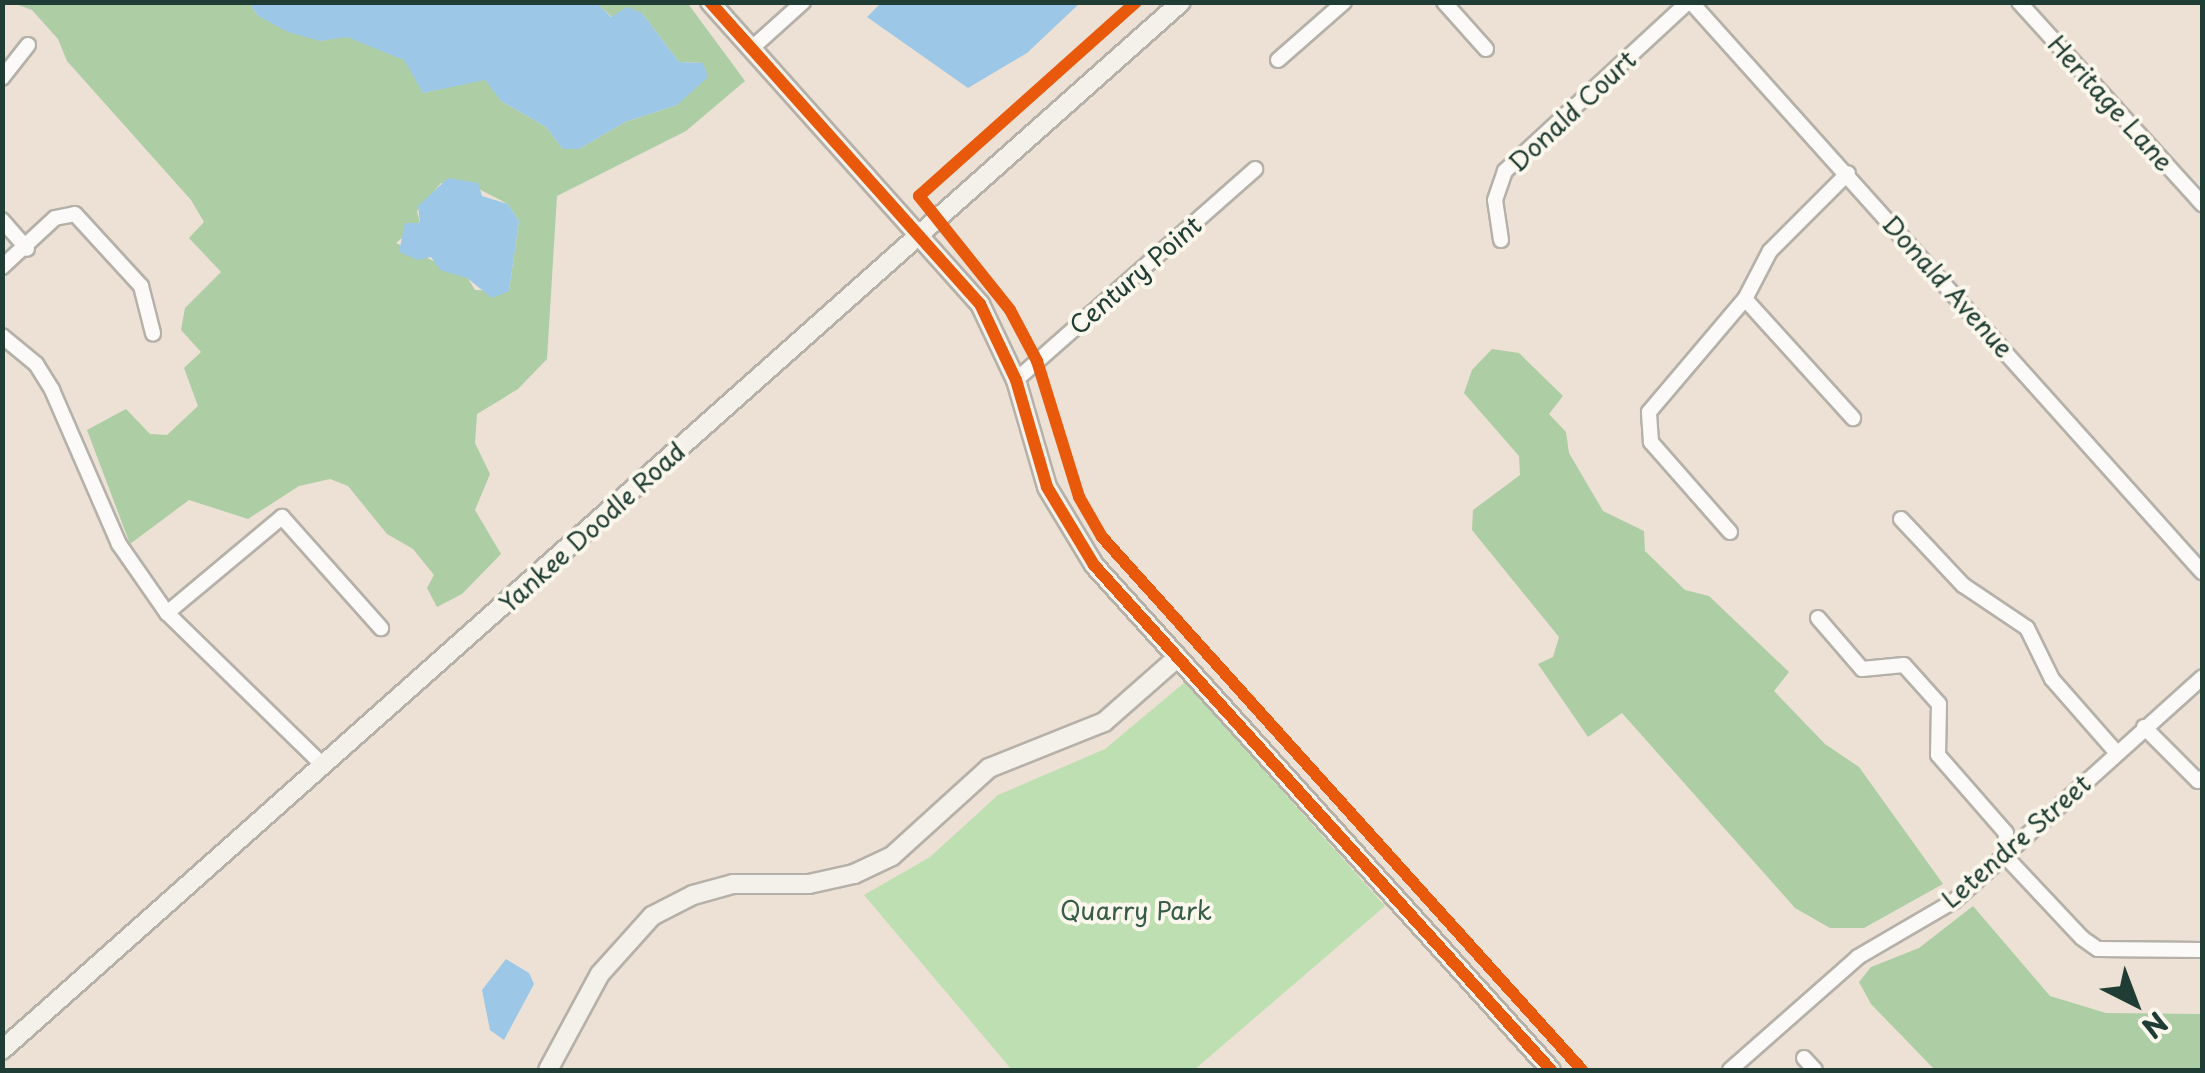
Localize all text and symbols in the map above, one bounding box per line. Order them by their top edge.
street label: Heritage Lane [2043,30,2179,176]
street label: Donald Court [1501,44,1643,178]
street label: Donald Avenue [1876,208,2020,364]
street label: Century Point [1062,209,1208,341]
street label: Yankee Doodle Road [491,434,693,620]
street label: Letendre Street [1935,768,2097,914]
park label: Quarry Park [1060,895,1212,925]
north arrow [2085,953,2185,1053]
text: N [2133,1002,2178,1049]

